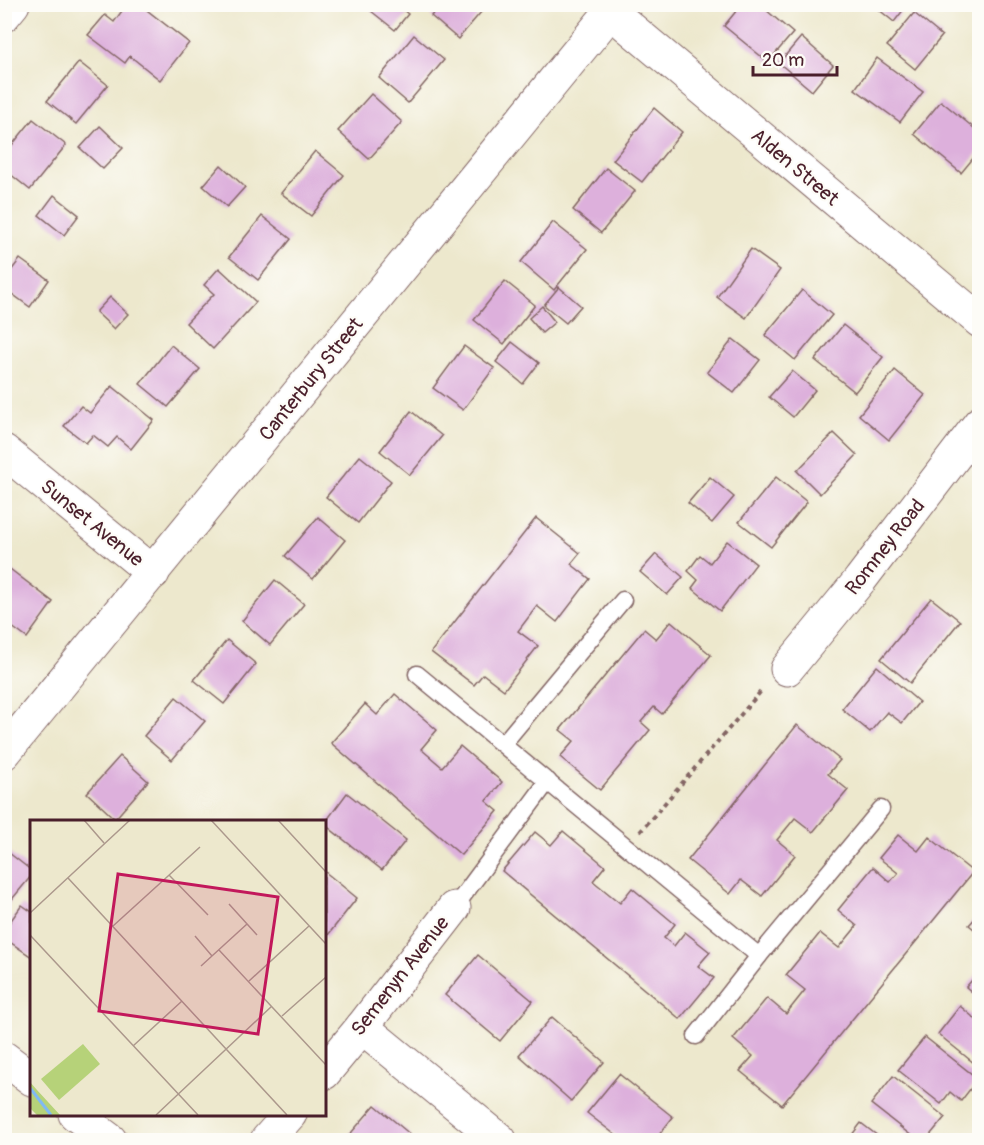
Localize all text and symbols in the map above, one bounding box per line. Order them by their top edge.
scale bar [753,39,837,77]
text: 20 m [762,49,804,72]
street label: Alden Street [746,123,845,212]
street label: Canterbury Street [254,312,369,446]
street label: Sunset Avenue [35,474,149,572]
street label: Romney Road [840,494,930,600]
inset map [30,820,326,1115]
street label: Semenyn Avenue [345,911,455,1041]

